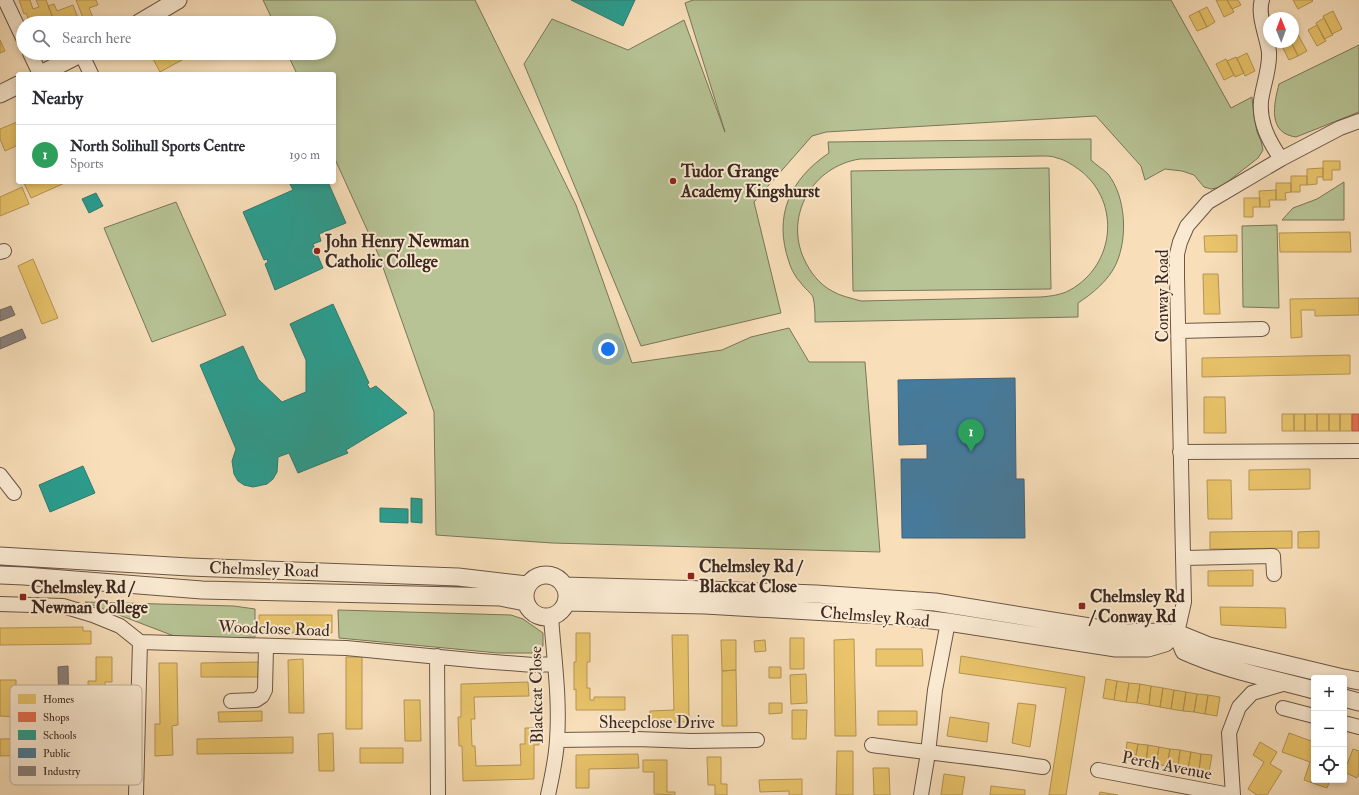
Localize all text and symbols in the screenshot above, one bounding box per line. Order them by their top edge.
north arrow [1263,12,1299,48]
search box [16,16,336,60]
icon: search [30,27,52,49]
text: Search here [62,29,131,48]
text: Nearby [32,88,83,109]
text: North Solihull Sports Centre [70,137,245,156]
text: 1 [43,147,47,163]
text: 190 m [289,147,320,163]
text: Sports [70,156,104,172]
place label: Tudor Grange Academy Kingshurst [680,161,820,203]
marker: Tudor Grange Academy Kingshurst [668,176,678,186]
place label: John Henry Newman Catholic College [324,231,470,273]
marker: John Henry Newman Catholic College [312,246,322,256]
street label: Conway Road [1152,249,1174,343]
your location [598,339,618,359]
pin: 1 [958,419,984,452]
place label: Chelmsley Rd / Blackcat Close [699,556,804,597]
street label: Chelmsley Road [209,557,320,583]
marker: Chelmsley Rd / Blackcat Close [686,571,696,581]
place label: Chelmsley Rd / Newman College [30,577,149,619]
place label: Chelmsley Rd / Conway Rd [1088,586,1185,628]
marker: Chelmsley Rd / Newman College [18,592,28,602]
street label: Chelmsley Road [819,601,931,633]
marker: Chelmsley Rd / Conway Rd [1077,601,1087,611]
street label: Woodclose Road [217,616,331,641]
street label: Blackcat Close [525,646,548,744]
map controls [1311,675,1347,783]
button: + [1311,675,1347,711]
legend [10,685,142,785]
text: Homes [43,693,74,706]
text: Shops [43,711,70,725]
button: − [1311,711,1347,747]
street label: Sheepclose Drive [599,712,715,734]
text: Schools [43,729,77,742]
street label: Perch Avenue [1120,746,1214,785]
text: Public [43,747,71,760]
button: locate [1311,747,1347,783]
text: Industry [43,765,81,779]

